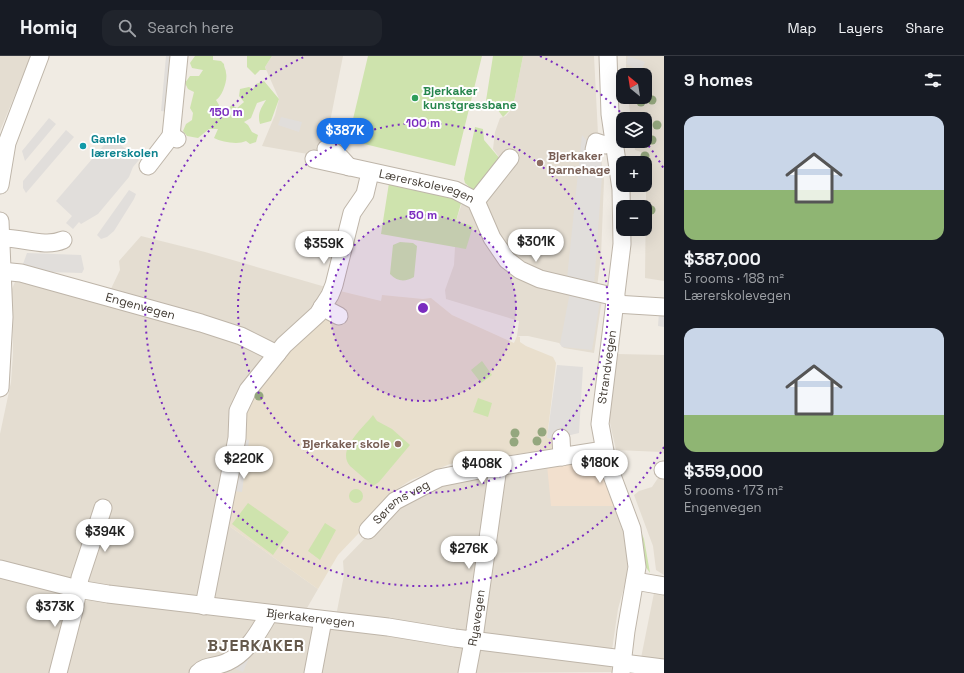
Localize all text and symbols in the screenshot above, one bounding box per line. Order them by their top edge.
search box [102,10,382,46]
text: Homiq [20,15,78,40]
icon: search [116,17,138,39]
text: Search here [148,18,234,37]
text: Map [787,19,817,37]
text: Layers [839,19,883,37]
text: Share [905,19,944,37]
north arrow [616,68,652,104]
map controls [616,68,652,236]
text: 9 homes [684,69,753,91]
icon: filters [922,69,944,91]
place label: Bjerkaker kunstgressbane [423,83,517,113]
marker: Bjerkaker kunstgressbane [410,93,420,103]
text: 150 m [209,104,243,120]
button: layers [616,112,652,148]
text: 100 m [406,115,440,131]
pin: $387K [317,118,373,152]
text: $387K [326,122,364,139]
place label: Gamle lærerskolen [91,131,158,161]
marker: Gamle lærerskolen [78,141,88,151]
icon: home [778,142,850,214]
place label: Bjerkaker barnehage [548,148,611,178]
button: + [616,156,652,192]
marker: Bjerkaker barnehage [535,158,545,168]
street label: Lærerskolevegen [377,165,477,207]
button: − [616,200,652,236]
text: 50 m [409,207,437,223]
pin: $301K [508,229,564,263]
pin: $359K [296,231,352,265]
text: $301K [517,233,555,250]
text: $359K [304,235,344,252]
text: $387,000 [684,248,761,270]
text: 5 rooms · 188 m² [684,270,784,287]
text: Lærerskolevegen [684,287,791,304]
street label: Engenvegen [104,289,177,323]
centre of rings [416,301,430,315]
street label: Strandvegen [594,329,620,405]
icon: home [778,354,850,426]
place label: Bjerkaker skole [302,436,390,452]
marker: Bjerkaker skole [393,439,403,449]
pin: $220K [216,446,272,480]
text: $220K [224,450,264,467]
pin: $180K [572,450,628,484]
pin: $408K [454,451,510,485]
text: $180K [581,454,619,471]
text: $408K [462,455,502,472]
text: $359,000 [684,460,763,482]
street label: Sørems veg [369,476,432,528]
text: 5 rooms · 173 m² [684,482,783,499]
text: Engenvegen [684,499,762,516]
pin: $394K [77,519,133,553]
text: $394K [85,523,125,540]
pin: $276K [441,536,497,570]
text: $276K [450,540,488,557]
street label: Ryavegen [464,589,489,648]
pin: $373K [27,594,83,628]
text: $373K [35,598,75,615]
street label: Bjerkakervegen [265,605,356,631]
district label: BJERKAKER [207,635,305,656]

